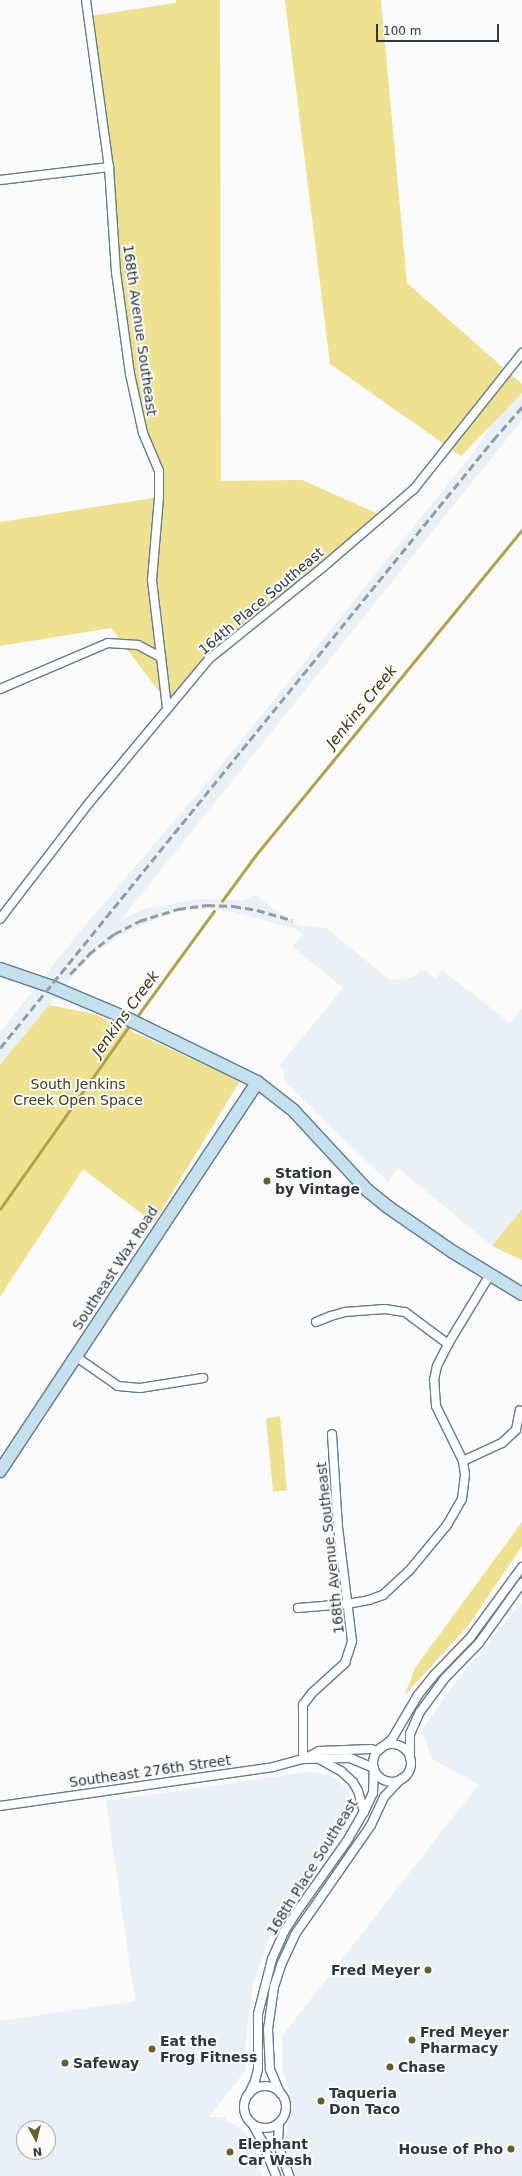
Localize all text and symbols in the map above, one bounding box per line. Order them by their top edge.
scale bar [378,16,501,42]
text: 100 m [383,24,421,38]
street label: 168th Avenue Southeast [120,243,160,417]
street label: 164th Place Southeast [195,544,327,658]
water label: Jenkins Creek [323,662,401,752]
water label: Jenkins Creek [89,967,163,1061]
park label: South Jenkins Creek Open Space [13,1076,143,1108]
place label: Station by Vintage [275,1165,360,1198]
marker: Station by Vintage [262,1176,272,1186]
street label: Southeast Wax Road [69,1203,161,1333]
street label: 168th Avenue Southeast [313,1461,347,1635]
street label: Southeast 276th Street [68,1751,232,1791]
street label: 168th Place Southeast [263,1796,361,1938]
place label: Fred Meyer [331,1962,420,1978]
marker: Fred Meyer [423,1965,433,1975]
place label: Fred Meyer Pharmacy [420,2024,509,2056]
place label: Eat the Frog Fitness [160,2033,257,2066]
marker: Fred Meyer Pharmacy [407,2035,417,2045]
marker: Eat the Frog Fitness [147,2044,157,2054]
place label: Safeway [73,2055,139,2071]
marker: Safeway [60,2058,70,2068]
place label: Chase [398,2059,446,2075]
marker: Chase [385,2062,395,2072]
place label: Taqueria Don Taco [329,2085,400,2118]
marker: Taqueria Don Taco [316,2096,326,2106]
north arrow [16,2120,56,2160]
place label: Elephant Car Wash [238,2136,312,2168]
place label: House of Pho [399,2141,503,2157]
text: N [32,2144,43,2158]
marker: House of Pho [506,2144,516,2154]
marker: Elephant Car Wash [225,2147,235,2157]

